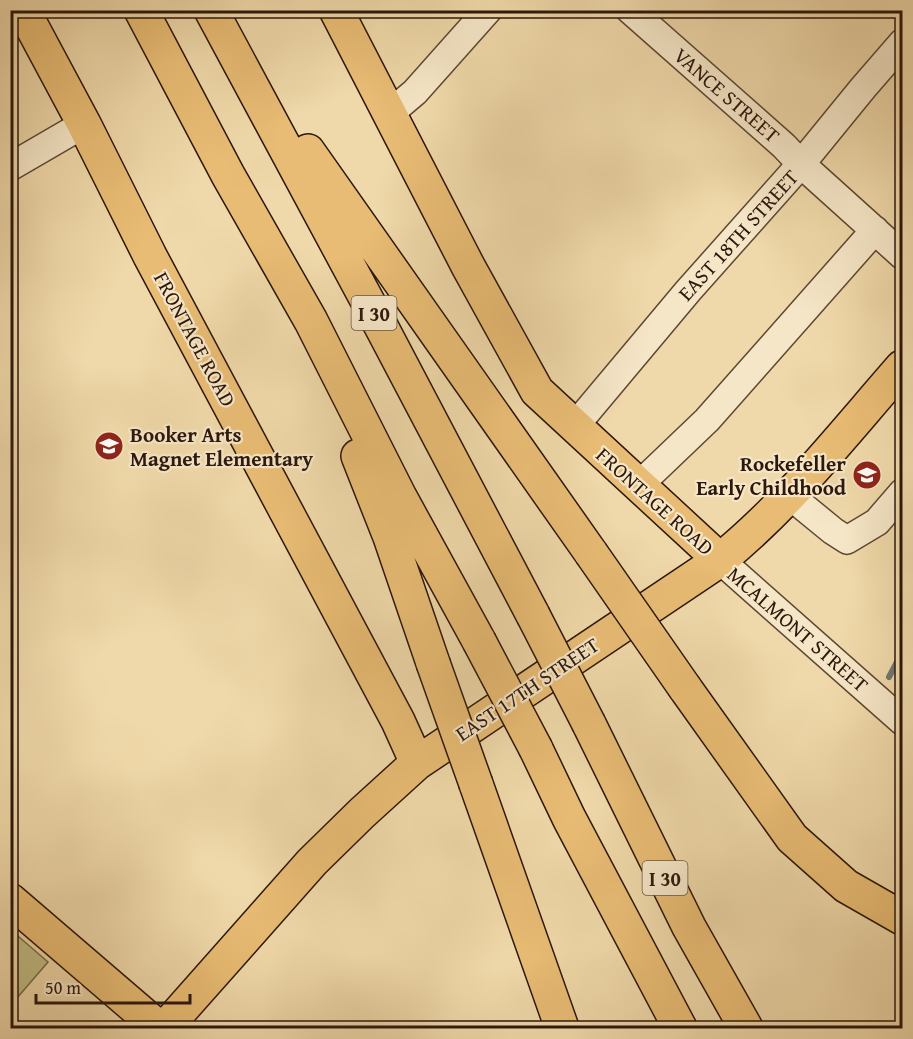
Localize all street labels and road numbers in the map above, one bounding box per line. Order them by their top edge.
street label: VANCE STREET [667,40,787,150]
street label: EAST 18TH STREET [670,162,806,308]
street label: FRONTAGE ROAD [146,266,244,412]
road number: I 30 [352,296,397,330]
street label: FRONTAGE ROAD [589,440,721,562]
street label: MCALMONT STREET [721,559,876,699]
street label: EAST 17TH STREET [449,629,605,749]
road number: I 30 [642,861,688,895]

